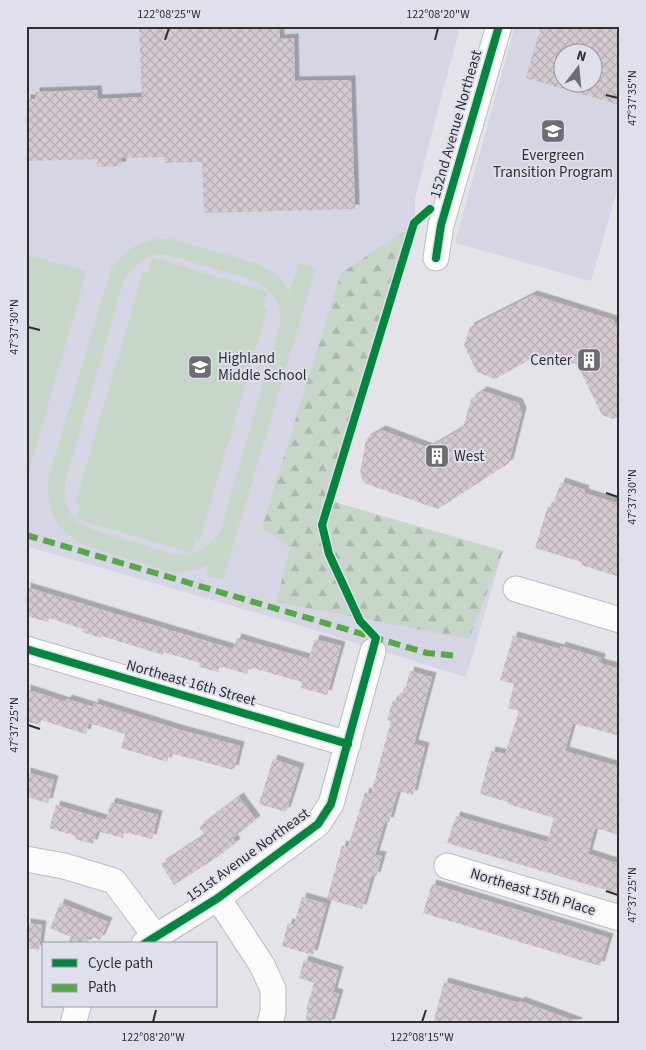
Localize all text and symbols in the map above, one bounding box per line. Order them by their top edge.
text: 122°08'25"W [137,6,201,23]
text: 122°08'20"W [406,6,470,23]
north arrow [554,42,604,92]
text: N [574,46,589,67]
street label: 152nd Avenue Northeast [425,47,487,201]
text: 47°37'35"N [624,70,641,126]
school or university icon: Evergreen Transition Program [540,118,566,144]
place label: Evergreen Transition Program [493,145,613,183]
text: 47°37'30"N [6,299,23,355]
building icon: Center [576,347,602,373]
place label: Highland Middle School [218,348,307,386]
place label: Center [530,350,573,371]
school or university icon: Highland Middle School [187,354,213,380]
building icon: West [424,443,450,469]
place label: West [454,446,484,467]
text: 47°37'30"N [624,469,641,525]
street label: Northeast 16th Street [124,654,258,712]
text: 47°37'25"N [6,697,23,753]
street label: 151st Avenue Northeast [182,803,314,907]
street label: Northeast 15th Place [468,863,598,921]
text: 47°37'25"N [624,867,641,923]
legend [42,942,218,1008]
text: Cycle path [88,953,153,974]
text: Path [88,977,116,998]
text: 122°08'20"W [121,1029,185,1046]
text: 122°08'15"W [390,1029,454,1046]

